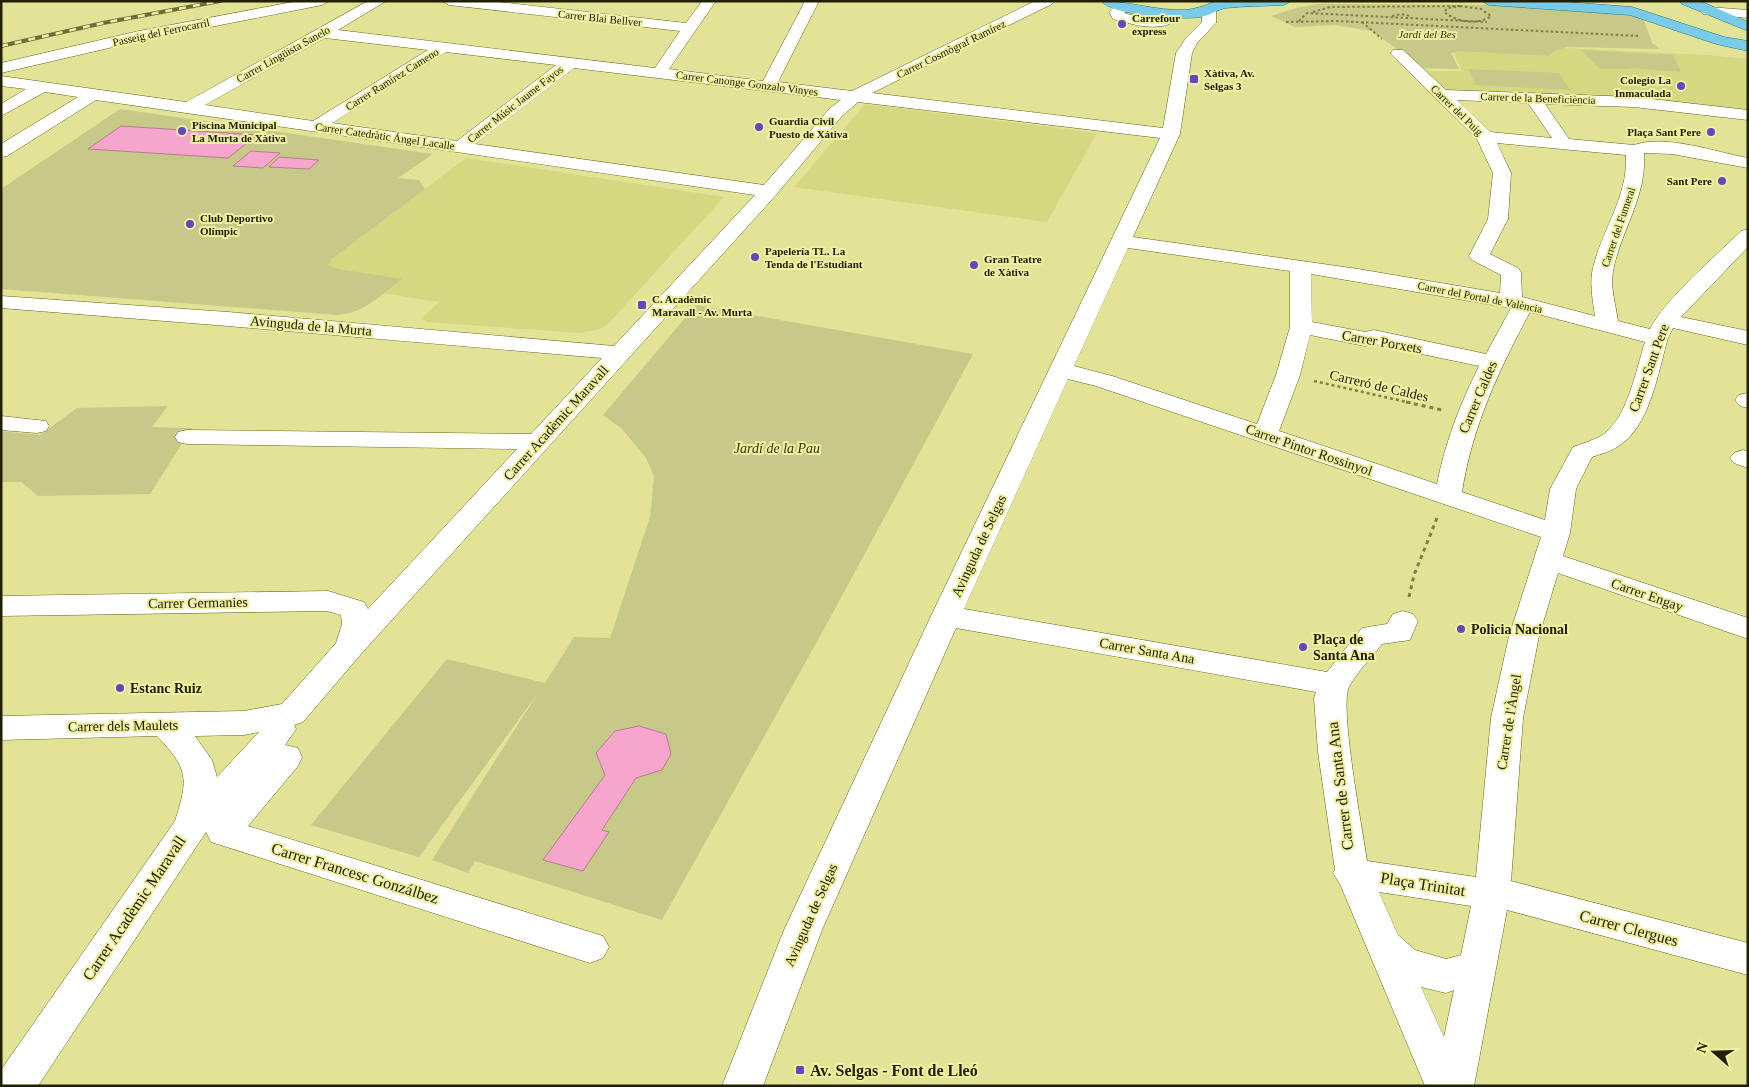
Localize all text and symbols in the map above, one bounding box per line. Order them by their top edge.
street label: Carrer Blai Bellver [557,8,643,28]
place label: Carrefour express [1132,12,1180,37]
street label: Passeig del Ferrocarril [111,16,211,48]
street label: Carrer Cosmògraf Ramírez [895,17,1008,81]
marker: Carrefour express [1116,18,1128,30]
street label: Carrer Lingüista Sanelo [234,23,332,85]
park label: Jardí del Bes [1398,28,1456,40]
street label: Carrer Ramírez Cameno [343,45,441,113]
street label: Carrer Músic Jaume Fayos [465,63,565,145]
place label: Xàtiva, Av. Selgas 3 [1204,67,1255,92]
street label: Carrer Canonge Gonzalo Vinyes [675,68,819,98]
marker: Xàtiva, Av. Selgas 3 [1188,73,1200,85]
place label: Colegio La Inmaculada [1615,74,1671,99]
marker: Colegio La Inmaculada [1675,80,1687,92]
street label: Carrer del Puig [1429,82,1486,138]
street label: Carrer de la Beneficiència [1480,90,1596,106]
place label: Guardia Civil Puesto de Xátiva [769,115,848,140]
place label: Piscina Municipal La Murta de Xàtiva [192,119,286,144]
street label: Carrer Catedràtic Ángel Lacalle [314,120,456,152]
marker: Guardia Civil Puesto de Xátiva [753,121,765,133]
marker: Piscina Municipal La Murta de Xàtiva [176,125,188,137]
place label: Plaça Sant Pere [1627,126,1701,138]
marker: Plaça Sant Pere [1705,126,1717,138]
place label: Sant Pere [1667,175,1712,187]
marker: Sant Pere [1716,175,1728,187]
street label: Carrer del Fumeral [1599,185,1637,269]
place label: Club Deportivo Olímpic [200,212,274,237]
marker: Club Deportivo Olímpic [184,218,196,230]
place label: Papelería TL. La Tenda de l'Estudiant [765,245,863,270]
marker: Papelería TL. La Tenda de l'Estudiant [749,251,761,263]
place label: Gran Teatre de Xàtiva [984,253,1042,278]
marker: Gran Teatre de Xàtiva [968,259,980,271]
street label: Carrer del Portal de València [1417,279,1544,315]
place label: C. Acadèmic Maravall - Av. Murta [652,293,752,318]
marker: C. Acadèmic Maravall - Av. Murta [636,299,648,311]
street label: Avinguda de la Murta [249,313,373,339]
street label: Carrer Sant Pere [1626,322,1672,414]
street label: Carrer Porxets [1341,328,1423,356]
street label: Carrer Caldes [1456,358,1500,436]
street label: Carrer Acadèmic Maravall [500,362,612,483]
street label: Carreró de Caldes [1328,367,1430,405]
street label: Carrer Pintor Rossinyol [1244,421,1374,479]
park label: Jardí de la Pau [734,441,820,456]
street label: Avinguda de Selgas [949,493,1009,599]
street label: Carrer Engay [1609,576,1685,614]
street label: Carrer Germanies [148,595,248,611]
place label: Policia Nacional [1471,622,1568,637]
marker: Policia Nacional [1455,623,1467,635]
place label: Plaça de Santa Ana [1313,632,1375,663]
street label: Carrer Santa Ana [1098,635,1197,667]
marker: Plaça de Santa Ana [1297,641,1309,653]
street label: Carrer de l'Àngel [1493,673,1524,771]
place label: Estanc Ruiz [130,681,202,696]
marker: Estanc Ruiz [114,682,126,694]
street label: Carrer dels Maulets [68,718,178,734]
street label: Carrer de Santa Ana [1324,721,1356,851]
street label: Carrer Acadèmic Maravall [79,832,189,983]
street label: Carrer Francesc Gonzálbez [269,839,441,907]
street label: Avinguda de Selgas [782,861,840,969]
street label: Plaça Trinitat [1379,869,1467,900]
street label: Carrer Clergues [1578,907,1680,950]
north arrow [1689,1027,1739,1077]
text: N [1693,1040,1711,1055]
place label: Av. Selgas - Font de Lleó [810,1062,978,1080]
marker: Av. Selgas - Font de Lleó [794,1064,806,1076]

